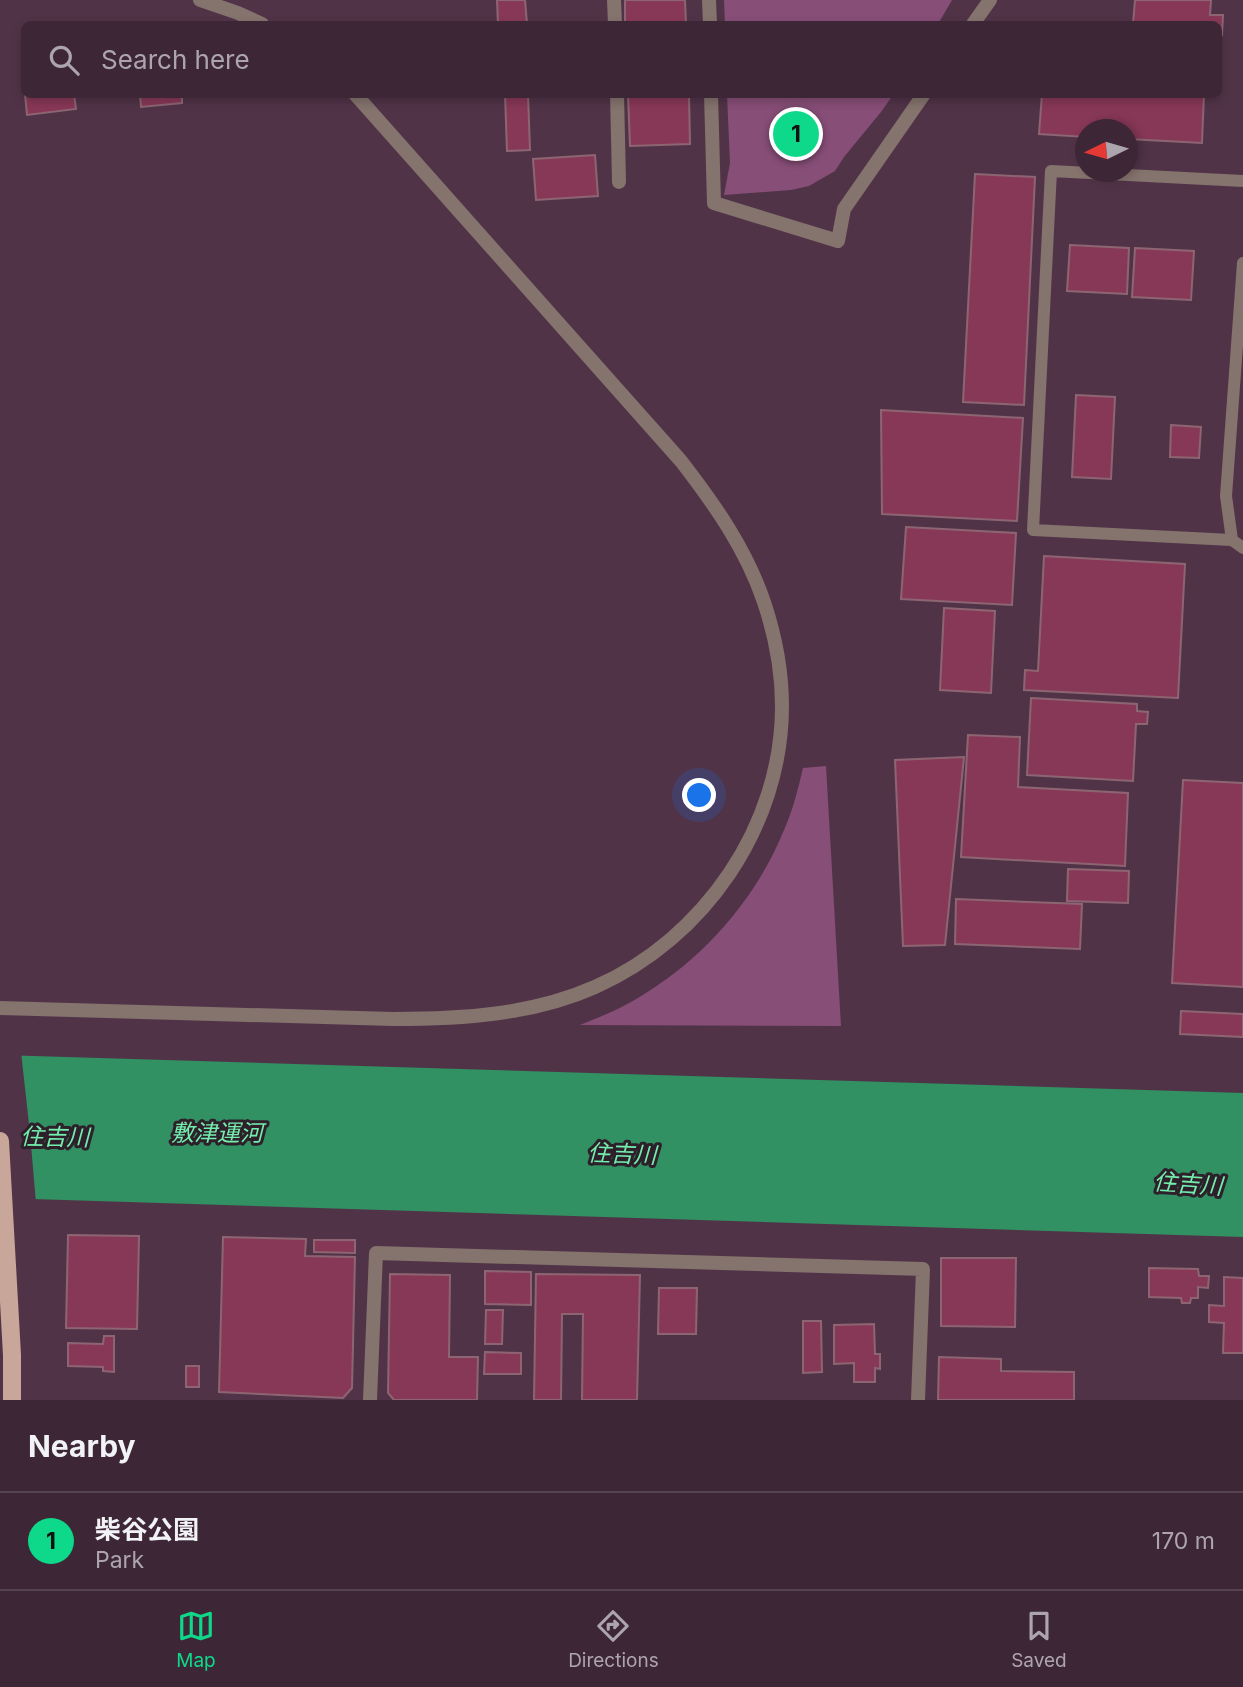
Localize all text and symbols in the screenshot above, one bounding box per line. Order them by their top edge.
search box [21,21,1222,98]
icon: search [45,41,83,79]
text: Search here [101,44,250,75]
pin: 1 [773,108,819,160]
north arrow [1075,119,1138,182]
your location [682,778,716,812]
water label: 敷津運河 [171,1119,267,1147]
water label: 住吉川 [20,1122,93,1152]
water label: 住吉川 [587,1139,660,1169]
water label: 住吉川 [1153,1168,1226,1201]
text: Nearby [28,1428,136,1464]
text: 柴谷公園 [95,1514,199,1545]
text: 1 [46,1527,56,1555]
text: 170 m [1152,1527,1215,1555]
text: Park [95,1546,144,1574]
tab: Map [176,1607,216,1672]
tab: Directions [568,1607,659,1672]
tab: Saved [1011,1607,1067,1672]

